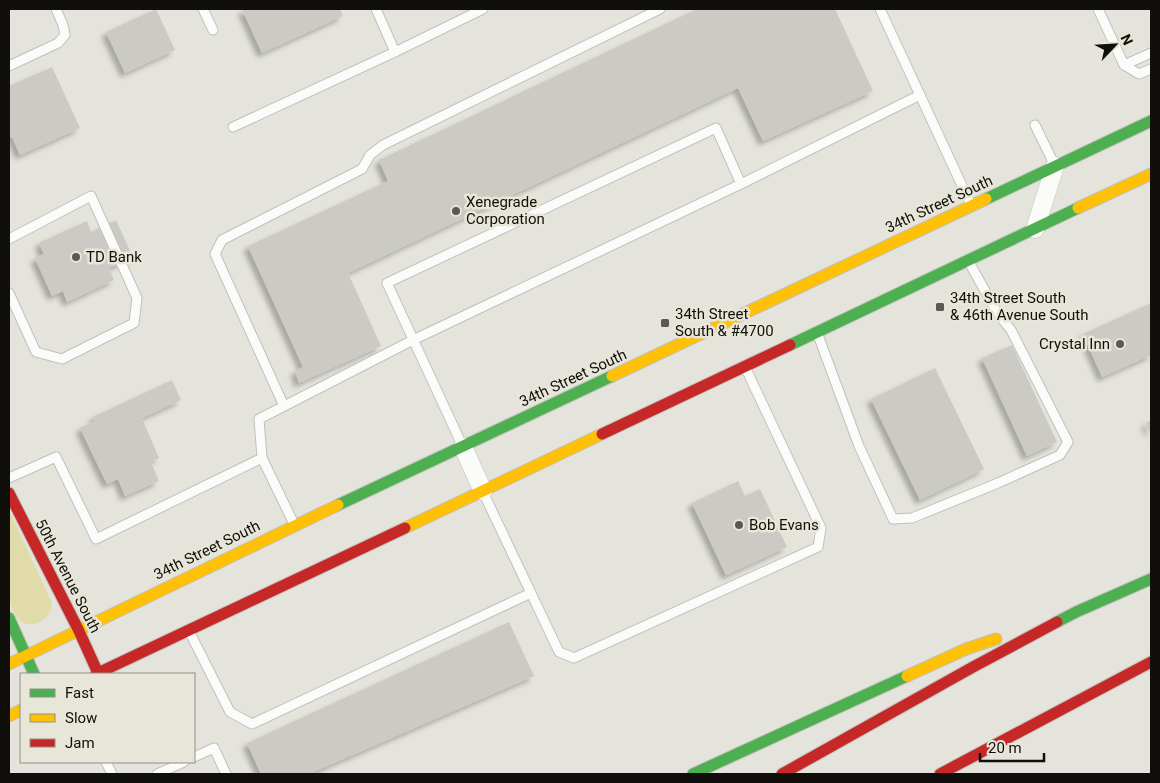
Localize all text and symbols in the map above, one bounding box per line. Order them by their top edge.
north arrow [1090,20,1140,70]
text: N [1117,32,1136,47]
street label: 34th Street South [883,171,995,237]
place label: Xenegrade Corporation [466,193,545,228]
marker: Xenegrade Corporation [450,205,462,217]
place label: TD Bank [86,248,142,266]
marker: TD Bank [70,251,82,263]
place label: 34th Street South & 46th Avenue South [950,289,1088,324]
marker: 34th Street South & 46th Avenue South [934,301,946,313]
place label: 34th Street South & #4700 [675,305,774,340]
marker: 34th Street South & #4700 [659,317,671,329]
place label: Crystal Inn [1039,335,1110,353]
marker: Crystal Inn [1114,338,1126,350]
street label: 34th Street South [517,345,629,411]
street label: 50th Avenue South [32,516,104,636]
street label: 34th Street South [151,516,263,584]
place label: Bob Evans [749,516,819,534]
marker: Bob Evans [733,519,745,531]
legend [20,673,195,763]
text: Fast [65,684,94,702]
text: Slow [65,709,97,727]
scale bar [980,730,1044,762]
text: Jam [65,734,95,752]
text: 20 m [988,739,1022,757]

